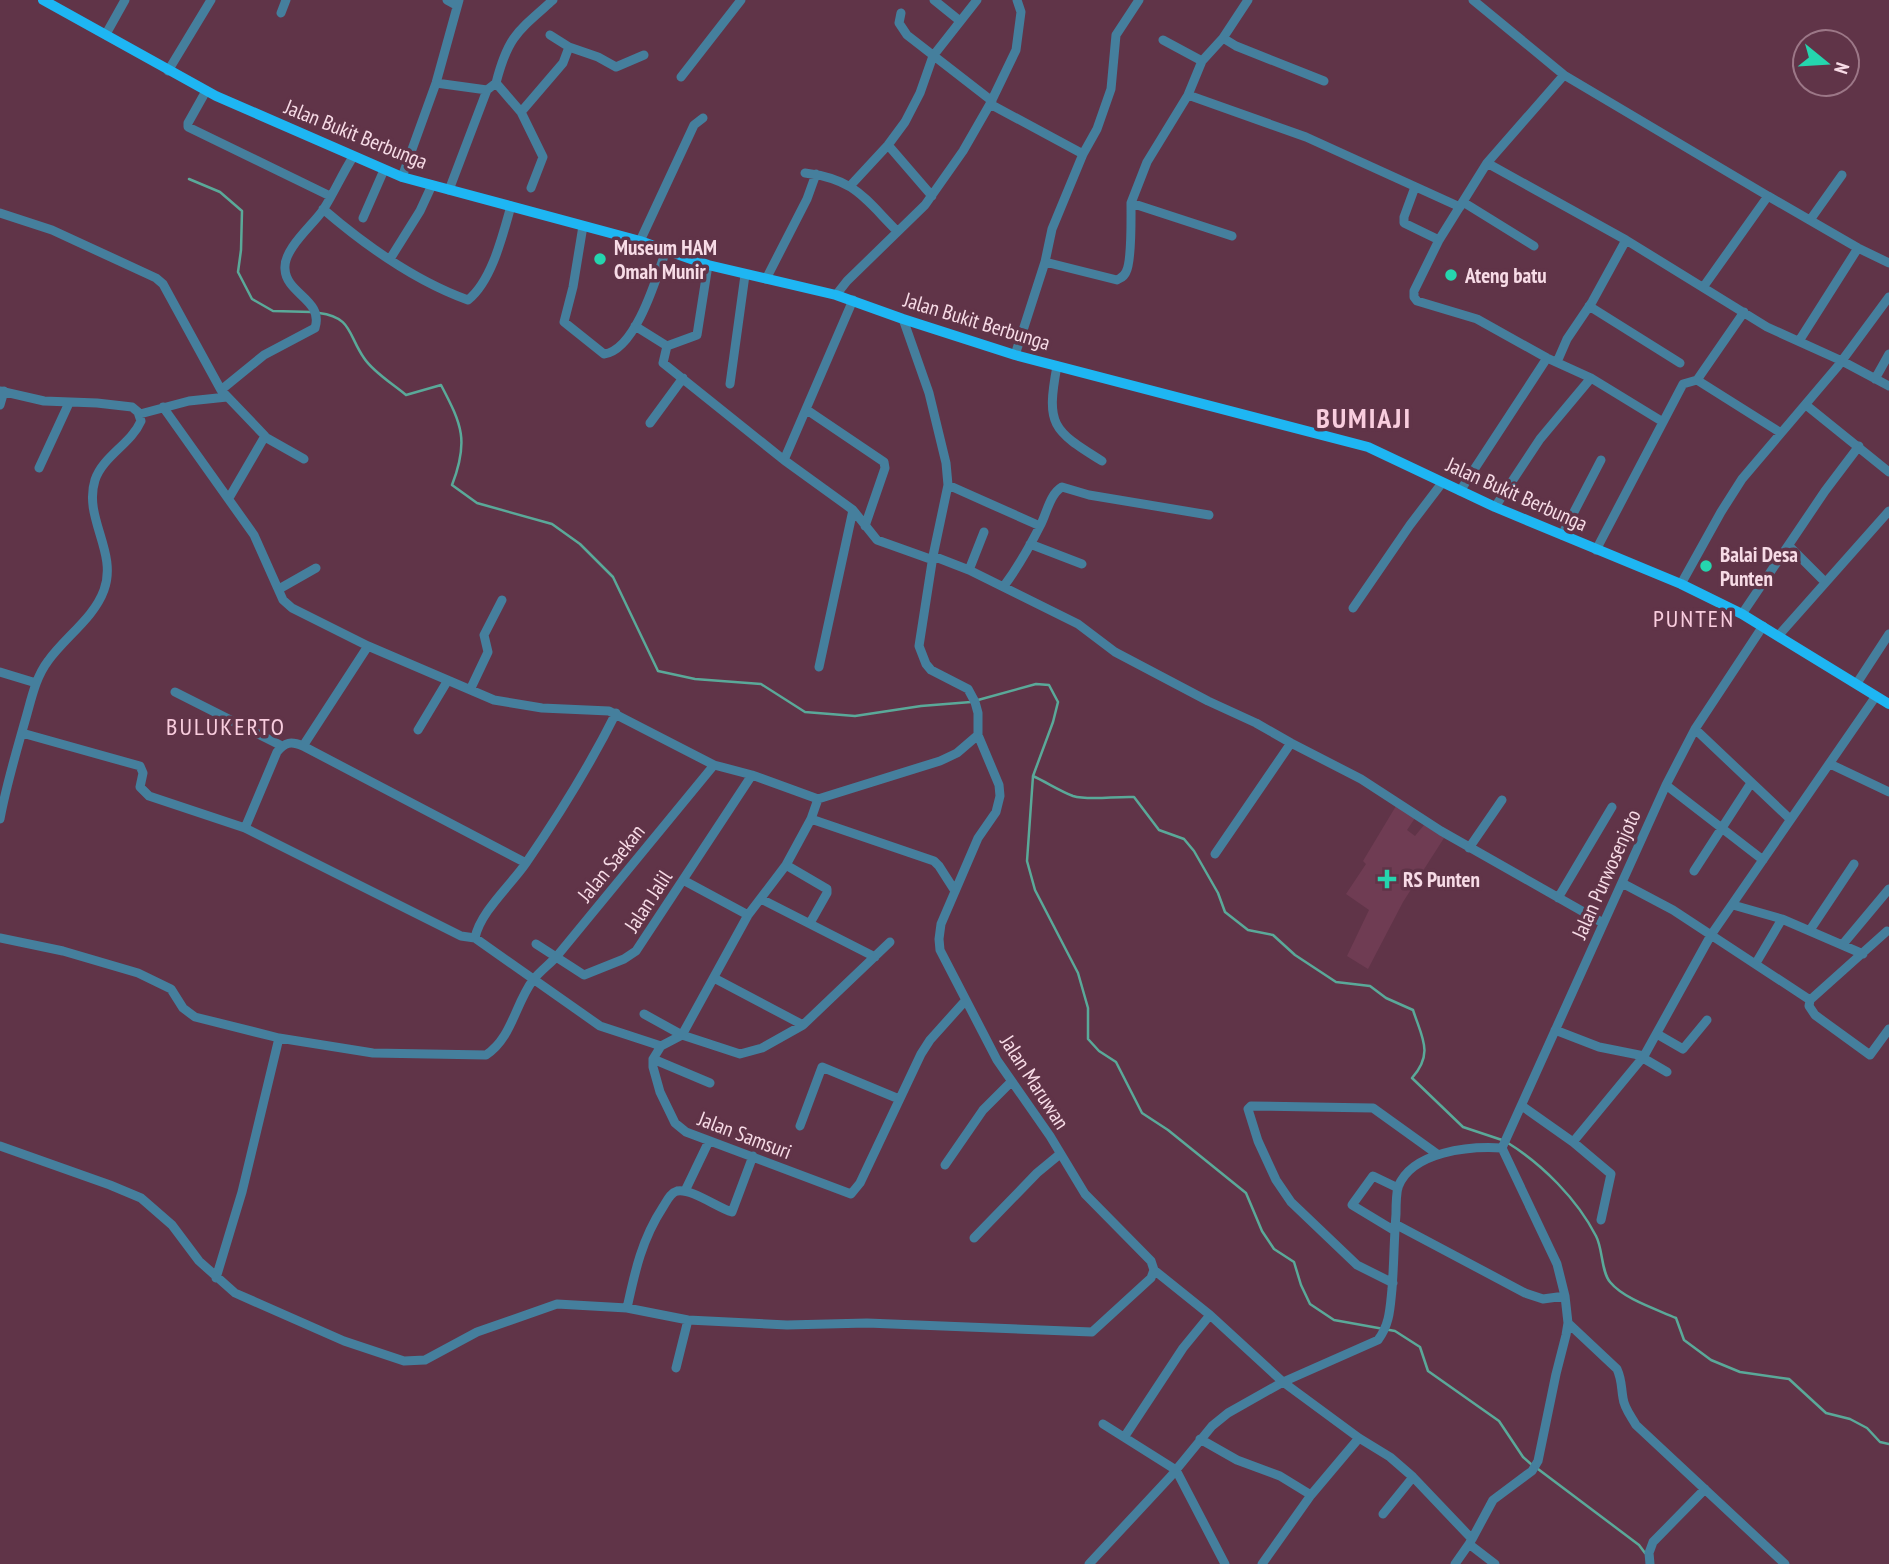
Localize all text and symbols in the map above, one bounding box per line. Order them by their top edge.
north arrow [1791,28,1861,98]
text: N [1829,60,1855,77]
street label: Jalan Bukit Berbunga [280,93,431,175]
place label: Museum HAM Omah Munir [614,234,717,285]
marker: Museum HAM Omah Munir [592,251,608,267]
place label: Ateng batu [1464,262,1547,289]
marker: Ateng batu [1443,267,1459,283]
street label: Jalan Bukit Berbunga [900,286,1053,356]
district label: BUMIAJI [1316,399,1412,436]
street label: Jalan Bukit Berbunga [1441,450,1592,537]
place label: Balai Desa Punten [1720,541,1798,592]
marker: Balai Desa Punten [1698,558,1714,574]
district label: PUNTEN [1653,603,1735,634]
district label: BULUKERTO [166,711,286,742]
street label: Jalan Purwosenjoto [1565,805,1647,944]
street label: Jalan Saekan [571,819,651,908]
street label: Jalan Jalil [618,865,678,938]
place label: RS Punten [1403,866,1480,893]
marker: RS Punten [1377,869,1397,889]
street label: Jalan Maruwan [994,1029,1075,1134]
street label: Jalan Samsuri [693,1104,796,1165]

